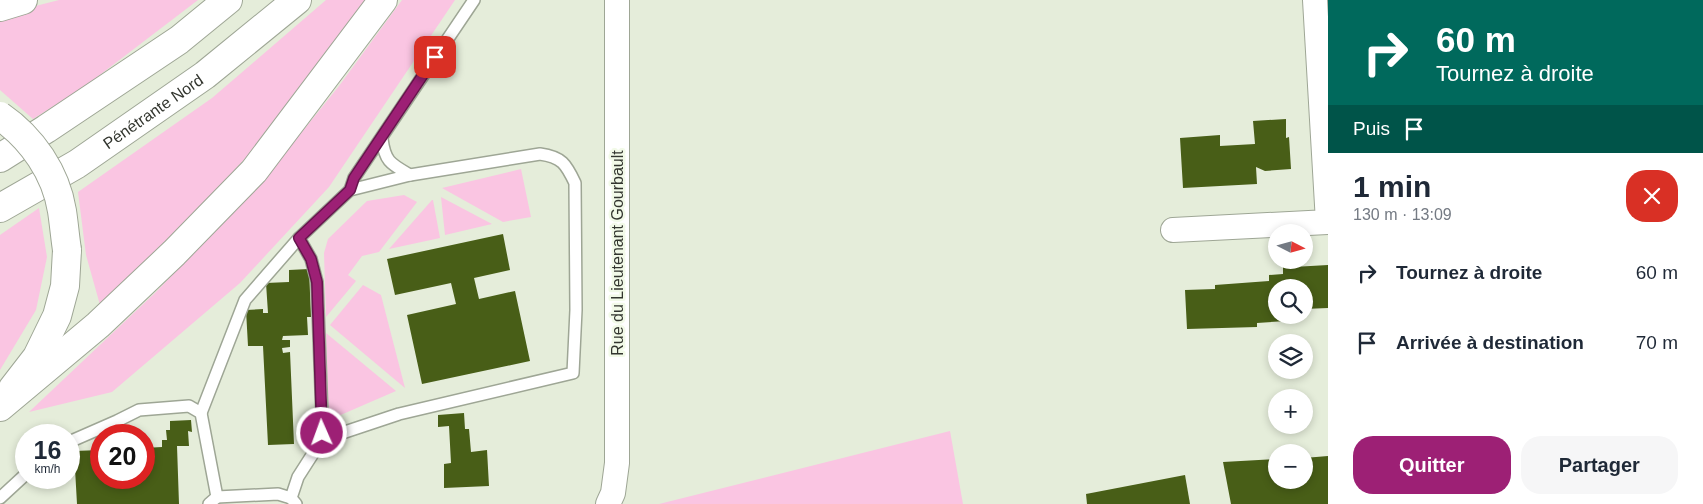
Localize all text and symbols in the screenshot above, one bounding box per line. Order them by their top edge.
icon: right [1353,20,1418,85]
text: 60 m [1436,20,1516,59]
pin [414,36,456,78]
icon: arrive [421,43,449,71]
text: Tournez à droite [1436,61,1594,86]
street label: Pénétrante Nord [100,71,206,152]
icon: arrive [1400,115,1428,143]
text: Puis [1353,118,1390,139]
street label: Rue du Lieutenant Gourbault [609,150,626,356]
text: 1 min [1353,170,1431,203]
button: close [1626,170,1678,222]
text: 130 m · 13:09 [1353,206,1452,223]
north arrow [1268,224,1312,269]
map controls [1268,224,1313,489]
icon: right [1353,259,1381,287]
text: Tournez à droite [1396,262,1542,283]
text: 60 m [1636,262,1678,283]
button: search [1268,279,1313,324]
icon: arrive [1353,329,1381,357]
text: Arrivée à destination [1396,332,1584,353]
text: 70 m [1636,332,1678,353]
button: layers [1268,334,1313,379]
button: + [1268,389,1313,434]
position arrow [295,406,347,458]
speed limit sign: 20 [90,424,155,489]
text: 16 [34,436,61,464]
button: Quitter [1353,436,1511,494]
button: Partager [1521,436,1678,494]
button: − [1268,444,1313,489]
text: km/h [34,462,61,476]

